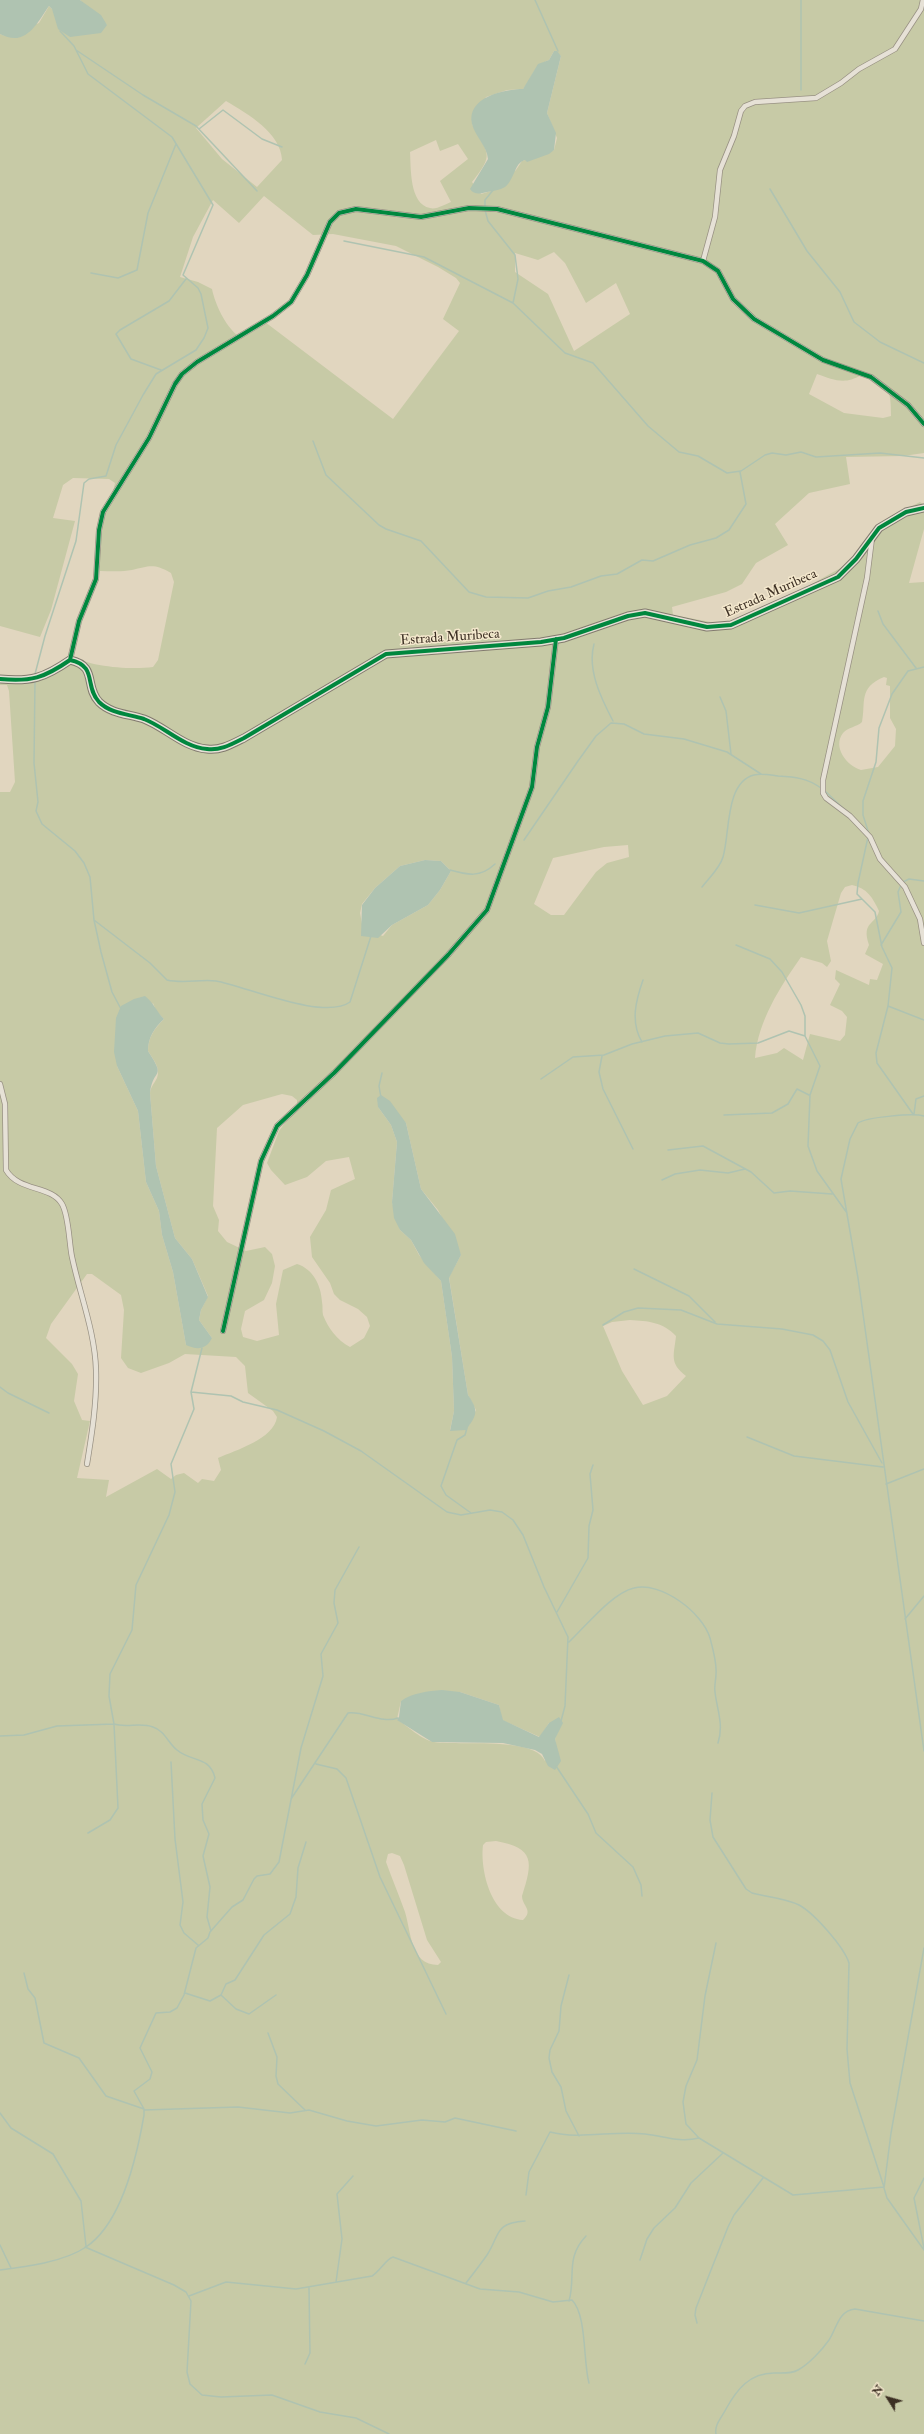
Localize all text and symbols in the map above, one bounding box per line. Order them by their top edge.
street label: Estrada Muribeca [722,566,820,622]
street label: Estrada Muribeca [400,626,500,650]
north arrow [868,2378,908,2418]
text: N [870,2383,886,2398]

